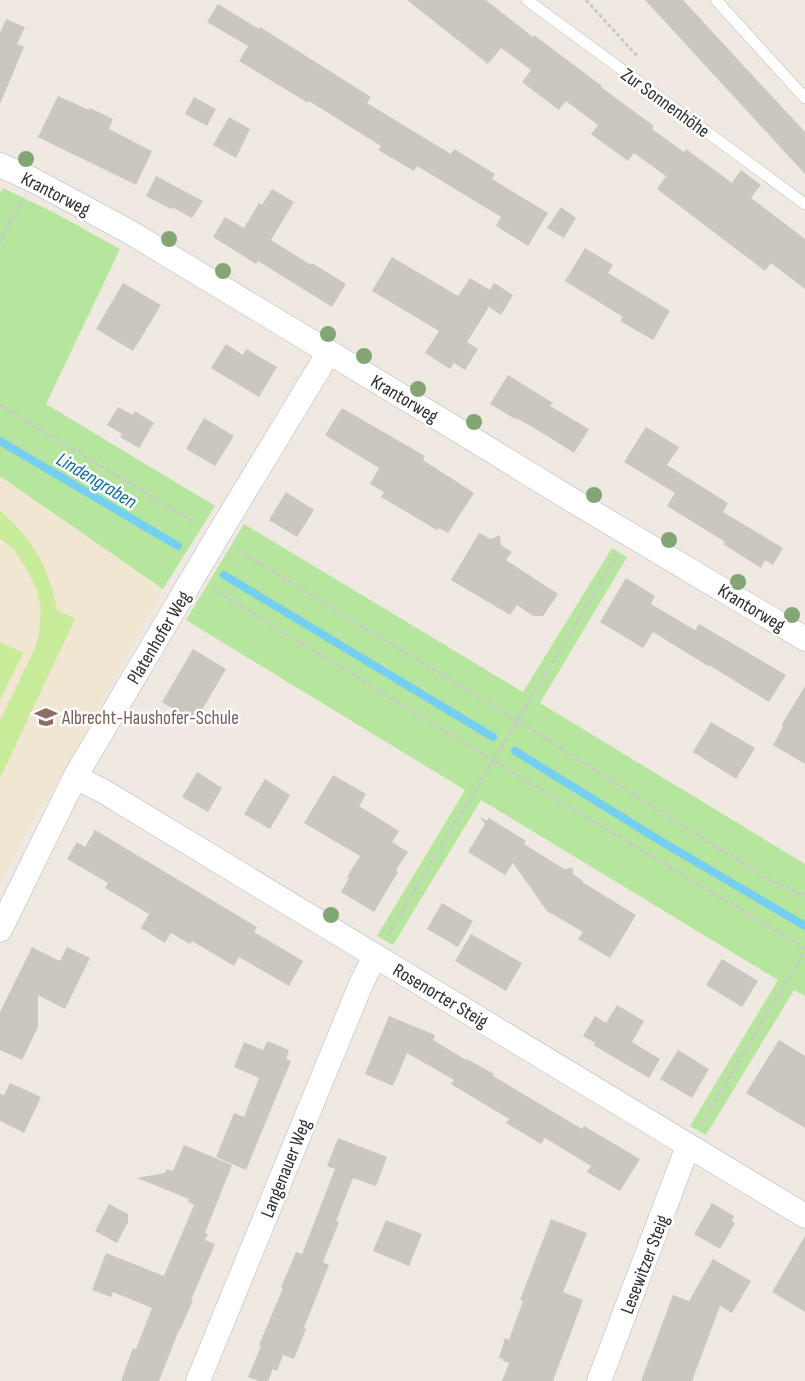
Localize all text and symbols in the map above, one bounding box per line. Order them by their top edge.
street label: Zur Sonnenhöhe [616,63,714,143]
street label: Krantorweg [17,167,94,222]
street label: Krantorweg [366,370,442,428]
water label: Lindengraben [52,448,141,514]
street label: Krantorweg [713,579,789,637]
street label: Platenhofer Weg [122,587,196,689]
school or university icon: Albrecht-Haushofer-Schule [33,704,59,730]
place label: Albrecht-Haushofer-Schule [61,707,239,730]
street label: Rosenorter Steig [388,959,492,1034]
street label: Langenauer Weg [256,1115,317,1221]
street label: Lesewitzer Steig [616,1211,675,1317]

